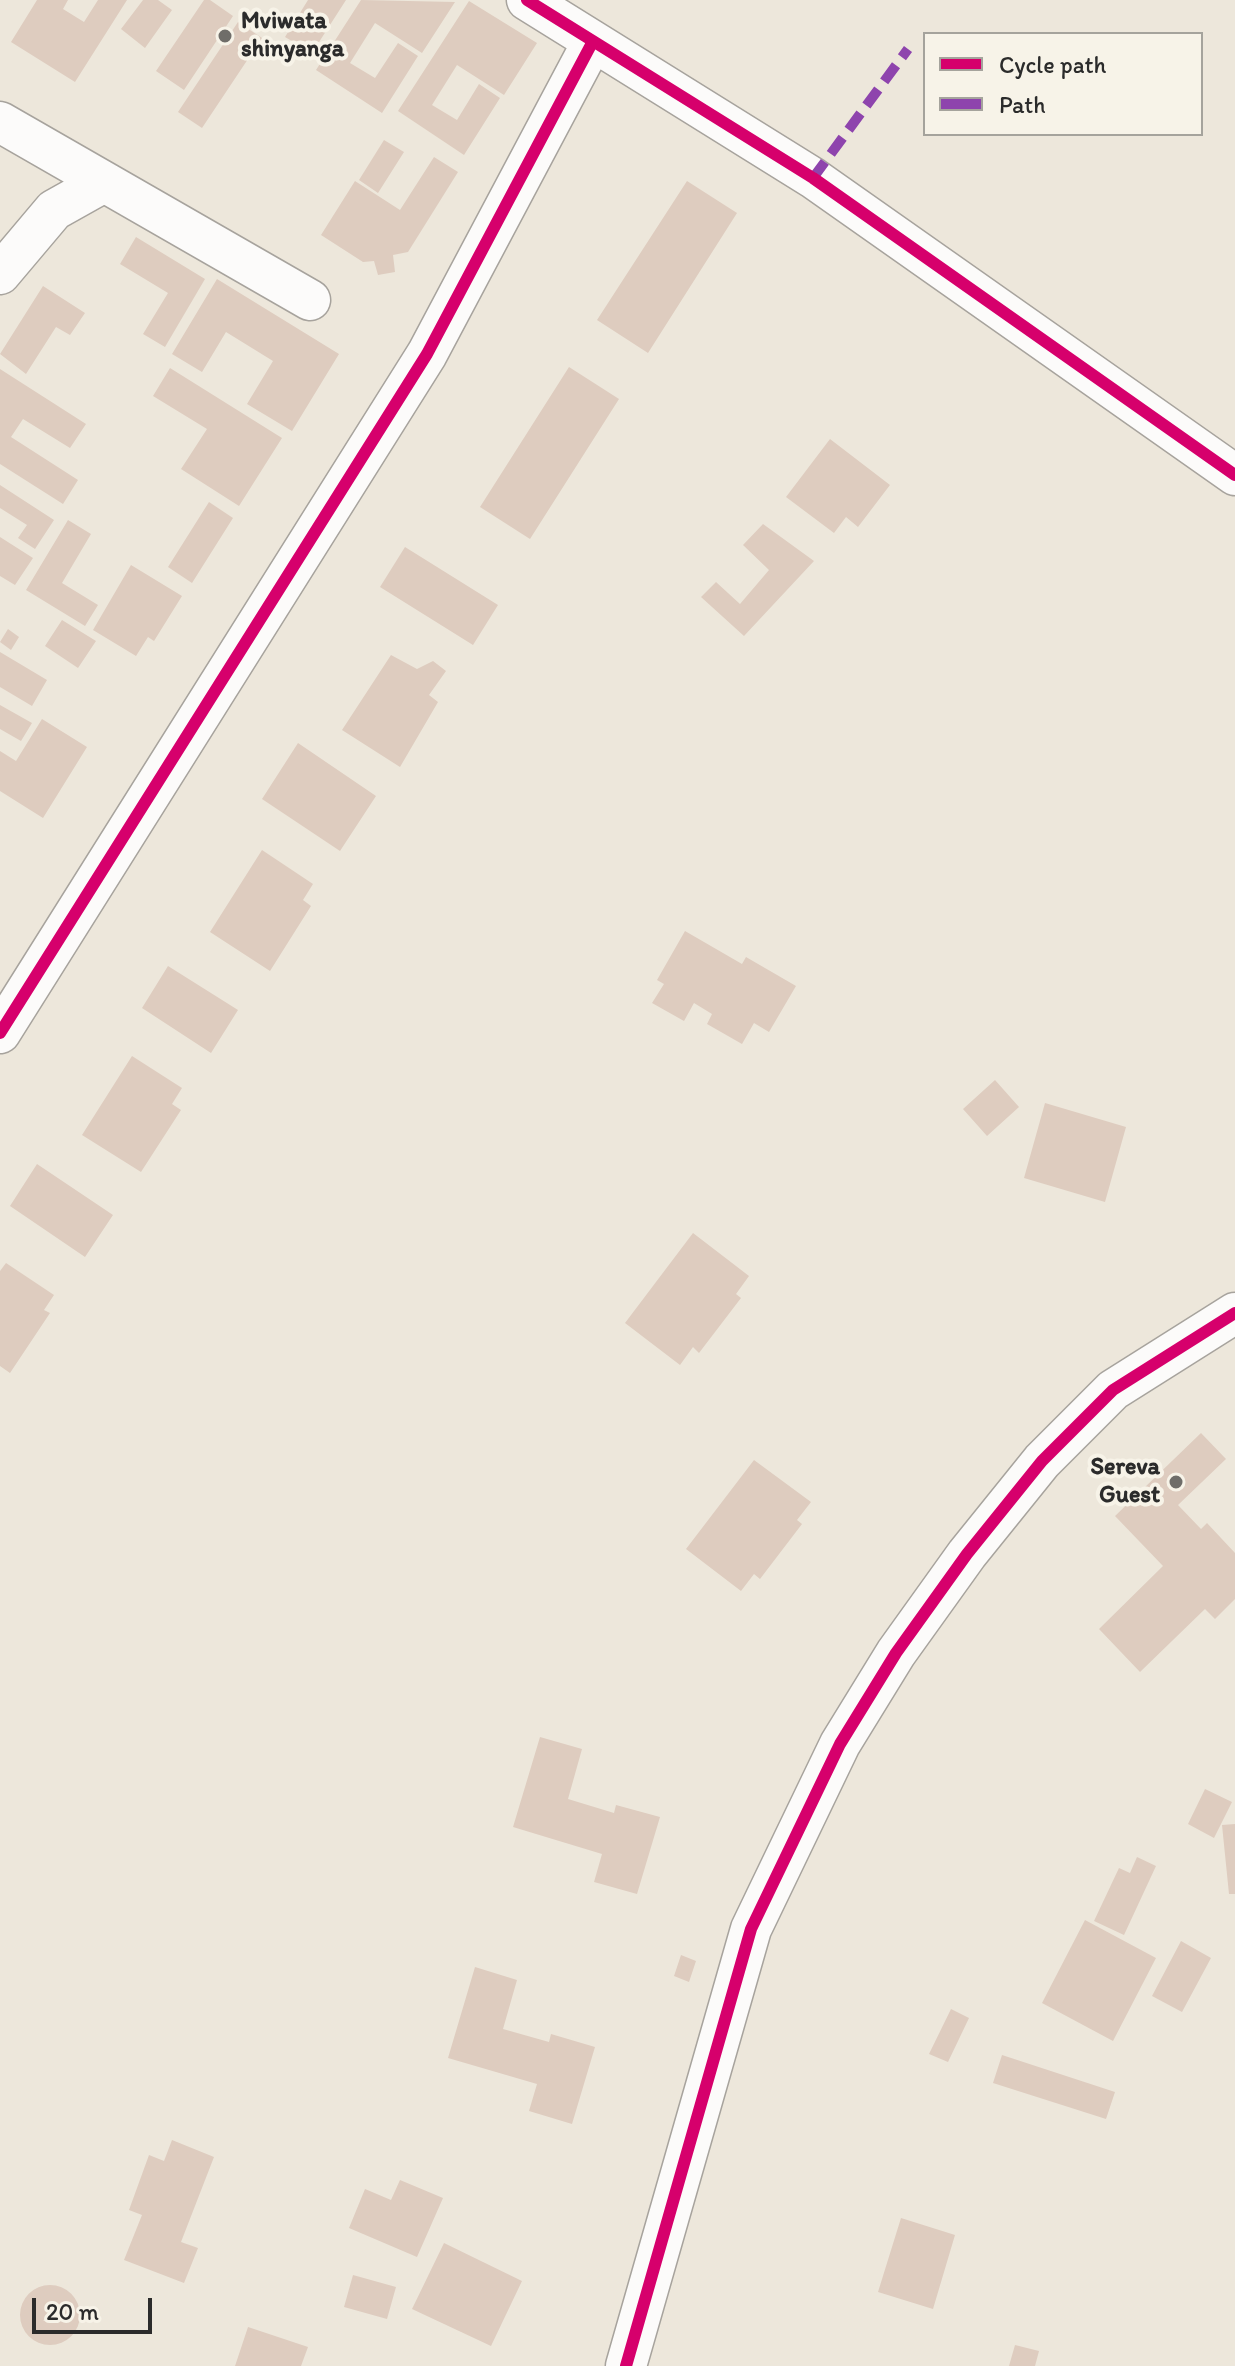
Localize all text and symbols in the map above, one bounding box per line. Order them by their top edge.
place label: Mviwata shinyanga [241,8,344,64]
marker: Mviwata shinyanga [216,27,234,45]
legend [923,32,1203,136]
text: Cycle path [999,50,1106,79]
text: Path [999,90,1046,119]
place label: Sereva Guest [1091,1454,1160,1510]
marker: Sereva Guest [1167,1473,1185,1491]
scale bar [36,2282,156,2332]
text: 20 m [46,2297,99,2326]

